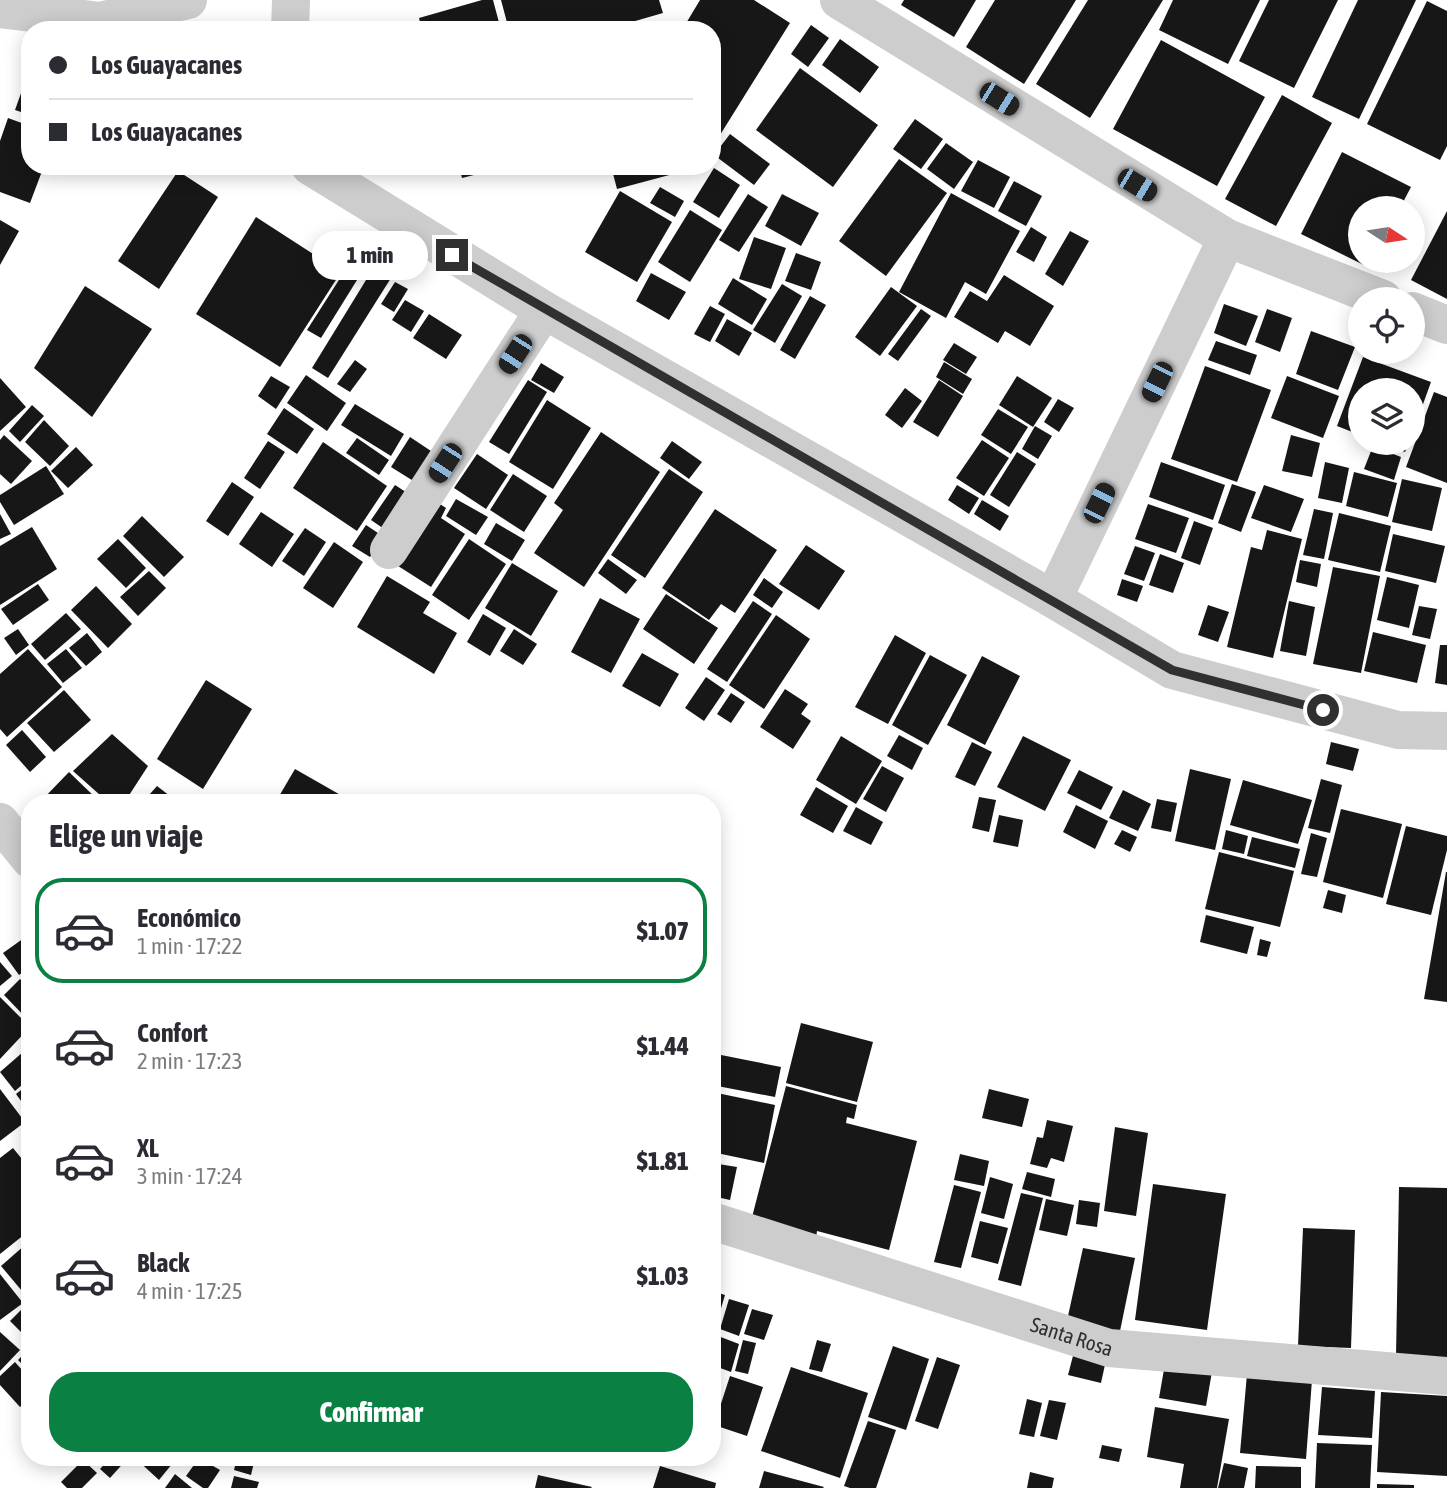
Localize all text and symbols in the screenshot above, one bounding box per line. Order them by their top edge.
text: Los Guayacanes [91,50,242,80]
car [976,79,1023,119]
text: Los Guayacanes [91,117,242,147]
car [1114,165,1161,205]
north arrow [1348,196,1424,273]
map controls [1348,196,1425,455]
callout: 1 min [312,230,428,280]
route end [436,239,468,271]
text: 1 min [347,242,393,268]
button: locate [1348,287,1425,364]
car [495,331,536,377]
car [1139,359,1176,405]
button: layers [1348,378,1425,455]
car [425,440,466,486]
car [1081,480,1118,526]
route start [1307,694,1339,726]
text: Elige un viaje [49,817,203,854]
icon: car [53,899,116,962]
text: Económico [137,903,241,933]
text: $1.07 [637,916,689,946]
text: 1 min · 17:22 [137,933,243,959]
icon: car [53,1014,116,1077]
text: Confort [137,1018,208,1048]
text: $1.44 [637,1031,689,1061]
text: 2 min · 17:23 [137,1048,243,1074]
icon: car [53,1129,116,1192]
text: XL [137,1133,159,1163]
text: $1.81 [637,1146,689,1176]
text: 3 min · 17:24 [137,1163,243,1189]
icon: car [53,1244,116,1307]
text: Black [137,1248,189,1278]
text: $1.03 [637,1261,689,1291]
text: 4 min · 17:25 [137,1278,243,1304]
street label: Santa Rosa [1028,1312,1116,1361]
button: Confirmar [49,1372,693,1452]

